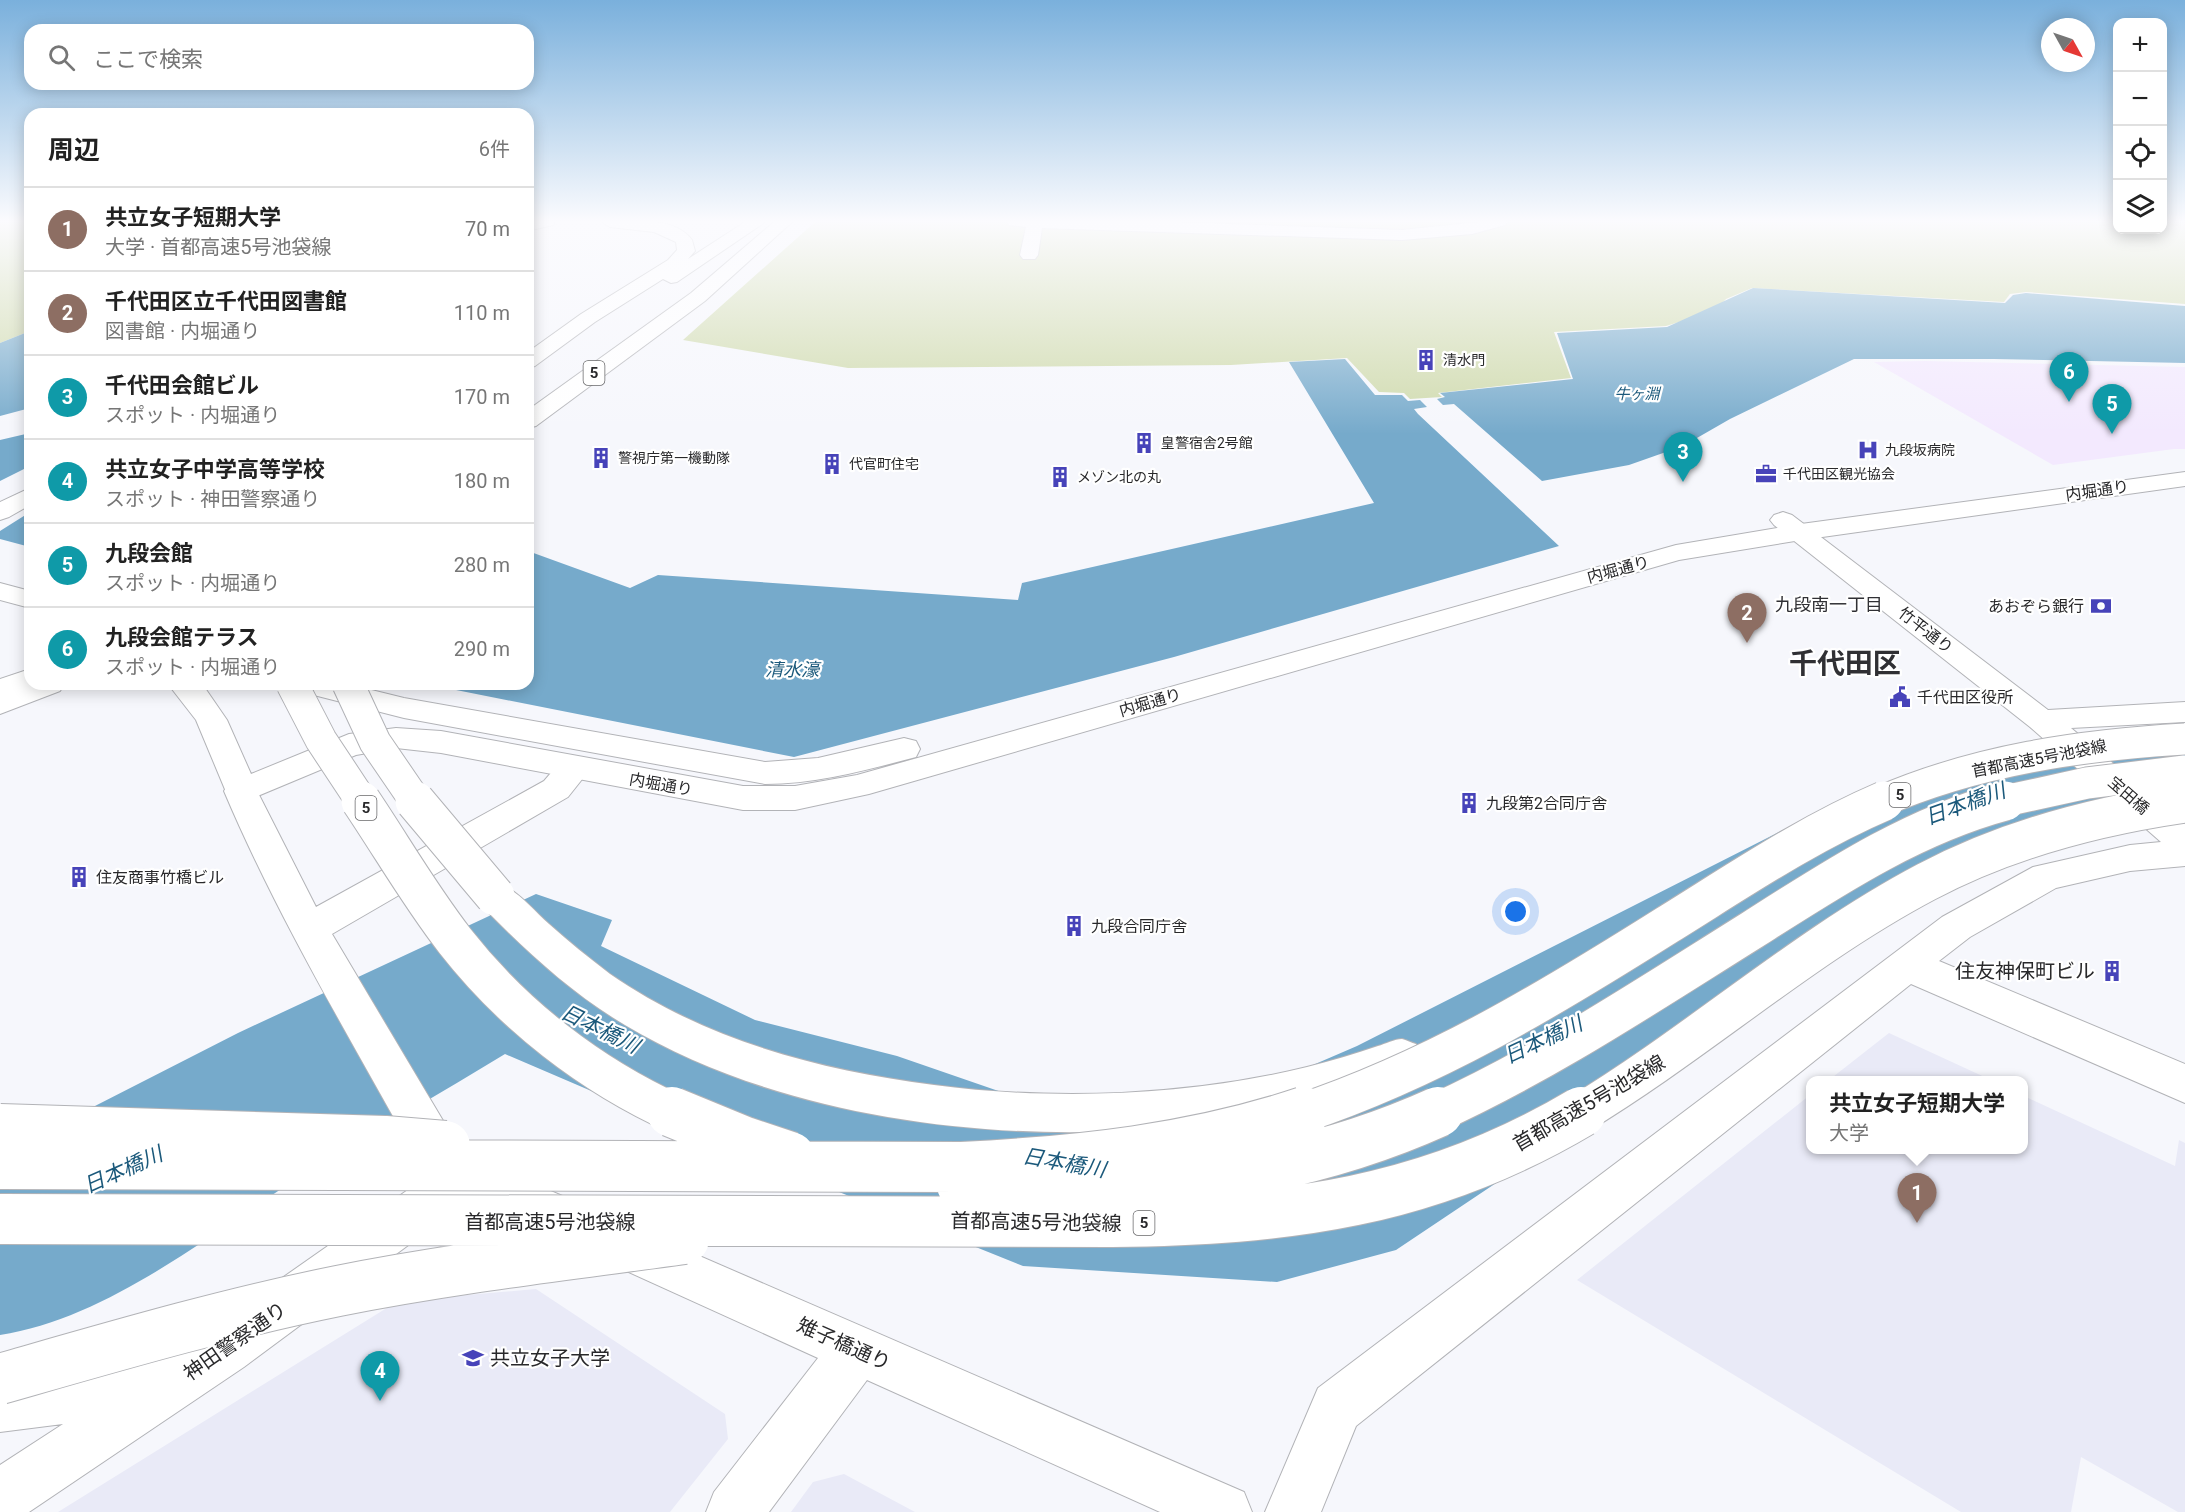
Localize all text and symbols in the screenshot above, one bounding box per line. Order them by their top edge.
north arrow [2041,18,2095,72]
map controls [2113,18,2167,234]
button: + [2113,18,2167,72]
search box [24,24,534,90]
icon: search [45,41,78,74]
text: ここで検索 [93,47,203,72]
button: − [2113,72,2167,126]
button: locate [2113,126,2167,180]
text: 周辺 [48,135,100,165]
text: 6件 [479,137,510,161]
button: layers [2113,180,2167,234]
text: 共立女子短期大学 [105,205,281,230]
text: 1 [62,217,73,241]
text: 70 m [465,217,510,241]
text: 大学 · 首都高速5号池袋線 [105,235,331,259]
text: 千代田区立千代田図書館 [105,289,347,314]
text: 2 [62,301,73,325]
text: 110 m [454,301,510,325]
text: 図書館 · 内堀通り [105,319,260,343]
building icon: 清水門 [1414,348,1438,372]
place label: 清水門 [1443,352,1485,368]
pin: 6 [2050,352,2088,402]
road number: 5 [584,361,604,385]
text: 千代田会館ビル [105,373,259,398]
pin: 5 [2092,384,2132,434]
text: 3 [62,385,73,409]
text: 170 m [454,385,510,409]
water label: 牛ヶ淵 [1614,385,1661,403]
text: スポット · 内堀通り [105,403,280,427]
building icon: 皇警宿舎2号館 [1132,431,1156,455]
pin: 3 [1664,432,1702,482]
place label: 皇警宿舎2号館 [1161,435,1253,451]
hospital icon: 九段坂病院 [1856,438,1880,462]
place label: 九段坂病院 [1885,442,1955,458]
building icon: 警視庁第一機動隊 [589,446,613,470]
place label: 警視庁第一機動隊 [618,450,730,466]
building icon: 代官町住宅 [820,452,844,476]
place label: 代官町住宅 [849,456,919,472]
text: 共立女子中学高等学校 [105,457,325,482]
office icon: 千代田区観光協会 [1754,462,1778,486]
building icon: メゾン北の丸 [1048,465,1072,489]
place label: 千代田区観光協会 [1783,466,1895,482]
text: 4 [62,469,73,493]
text: 180 m [454,469,510,493]
place label: メゾン北の丸 [1077,469,1161,485]
street label: 内堀通り [2064,477,2130,504]
text: スポット · 神田警察通り [105,487,320,511]
text: 九段会館 [105,541,193,566]
street label: 内堀通り [1585,552,1652,587]
text: 5 [62,553,73,577]
text: 280 m [454,553,510,577]
text: スポット · 内堀通り [105,571,280,595]
pin: 2 [1728,594,1766,643]
district label: 九段南一丁目 [1775,594,1883,615]
bank icon: あおぞら銀行 [2089,594,2113,618]
place label: あおぞら銀行 [1988,597,2084,616]
street label: 竹平通り [1895,603,1957,658]
text: 九段会館テラス [105,625,259,650]
text: 6 [62,637,73,661]
text: 290 m [454,637,510,661]
district label: 千代田区 [1789,647,1901,680]
text: スポット · 内堀通り [105,655,280,679]
water label: 清水濠 [765,659,822,680]
street label: 内堀通り [1117,685,1184,720]
public building icon: 千代田区役所 [1888,685,1912,709]
place label: 千代田区役所 [1917,688,2013,707]
street label: 首都高速5号池袋線 [1970,736,2108,781]
street label: 内堀通り [628,770,694,799]
street label: 宝田橋 [2104,772,2153,818]
water label: 日本橋川 [1921,778,2010,830]
road number: 5 [1890,783,1910,807]
building icon: 九段第2合同庁舎 [1457,791,1481,815]
place label: 九段第2合同庁舎 [1486,794,1607,813]
road number: 5 [356,796,376,820]
building icon: 住友商事竹橋ビル [67,865,91,889]
place label: 住友商事竹橋ビル [96,868,224,887]
your location [1501,897,1530,926]
building icon: 九段合同庁舎 [1062,914,1086,938]
place label: 九段合同庁舎 [1091,917,1187,936]
place label: 住友神保町ビル [1955,959,2095,983]
building icon: 住友神保町ビル [2100,959,2124,983]
water label: 日本橋川 [557,1000,645,1059]
water label: 日本橋川 [1500,1011,1588,1069]
street label: 首都高速5号池袋線 [1509,1050,1669,1156]
popup [1806,1076,2028,1154]
text: 共立女子短期大学 [1829,1091,2005,1116]
text: 大学 [1829,1121,1869,1145]
water label: 日本橋川 [80,1141,168,1198]
water label: 日本橋川 [1021,1144,1109,1182]
pin: 1 [1898,1174,1936,1223]
street label: 首都高速5号池袋線 [950,1209,1122,1235]
street label: 首都高速5号池袋線 [464,1210,636,1234]
road number: 5 [1134,1211,1154,1235]
street label: 神田警察通り [179,1297,291,1385]
street label: 雉子橋通り [793,1313,895,1375]
school or university icon: 共立女子大学 [461,1346,485,1370]
place label: 共立女子大学 [490,1346,610,1370]
pin: 4 [360,1352,400,1401]

